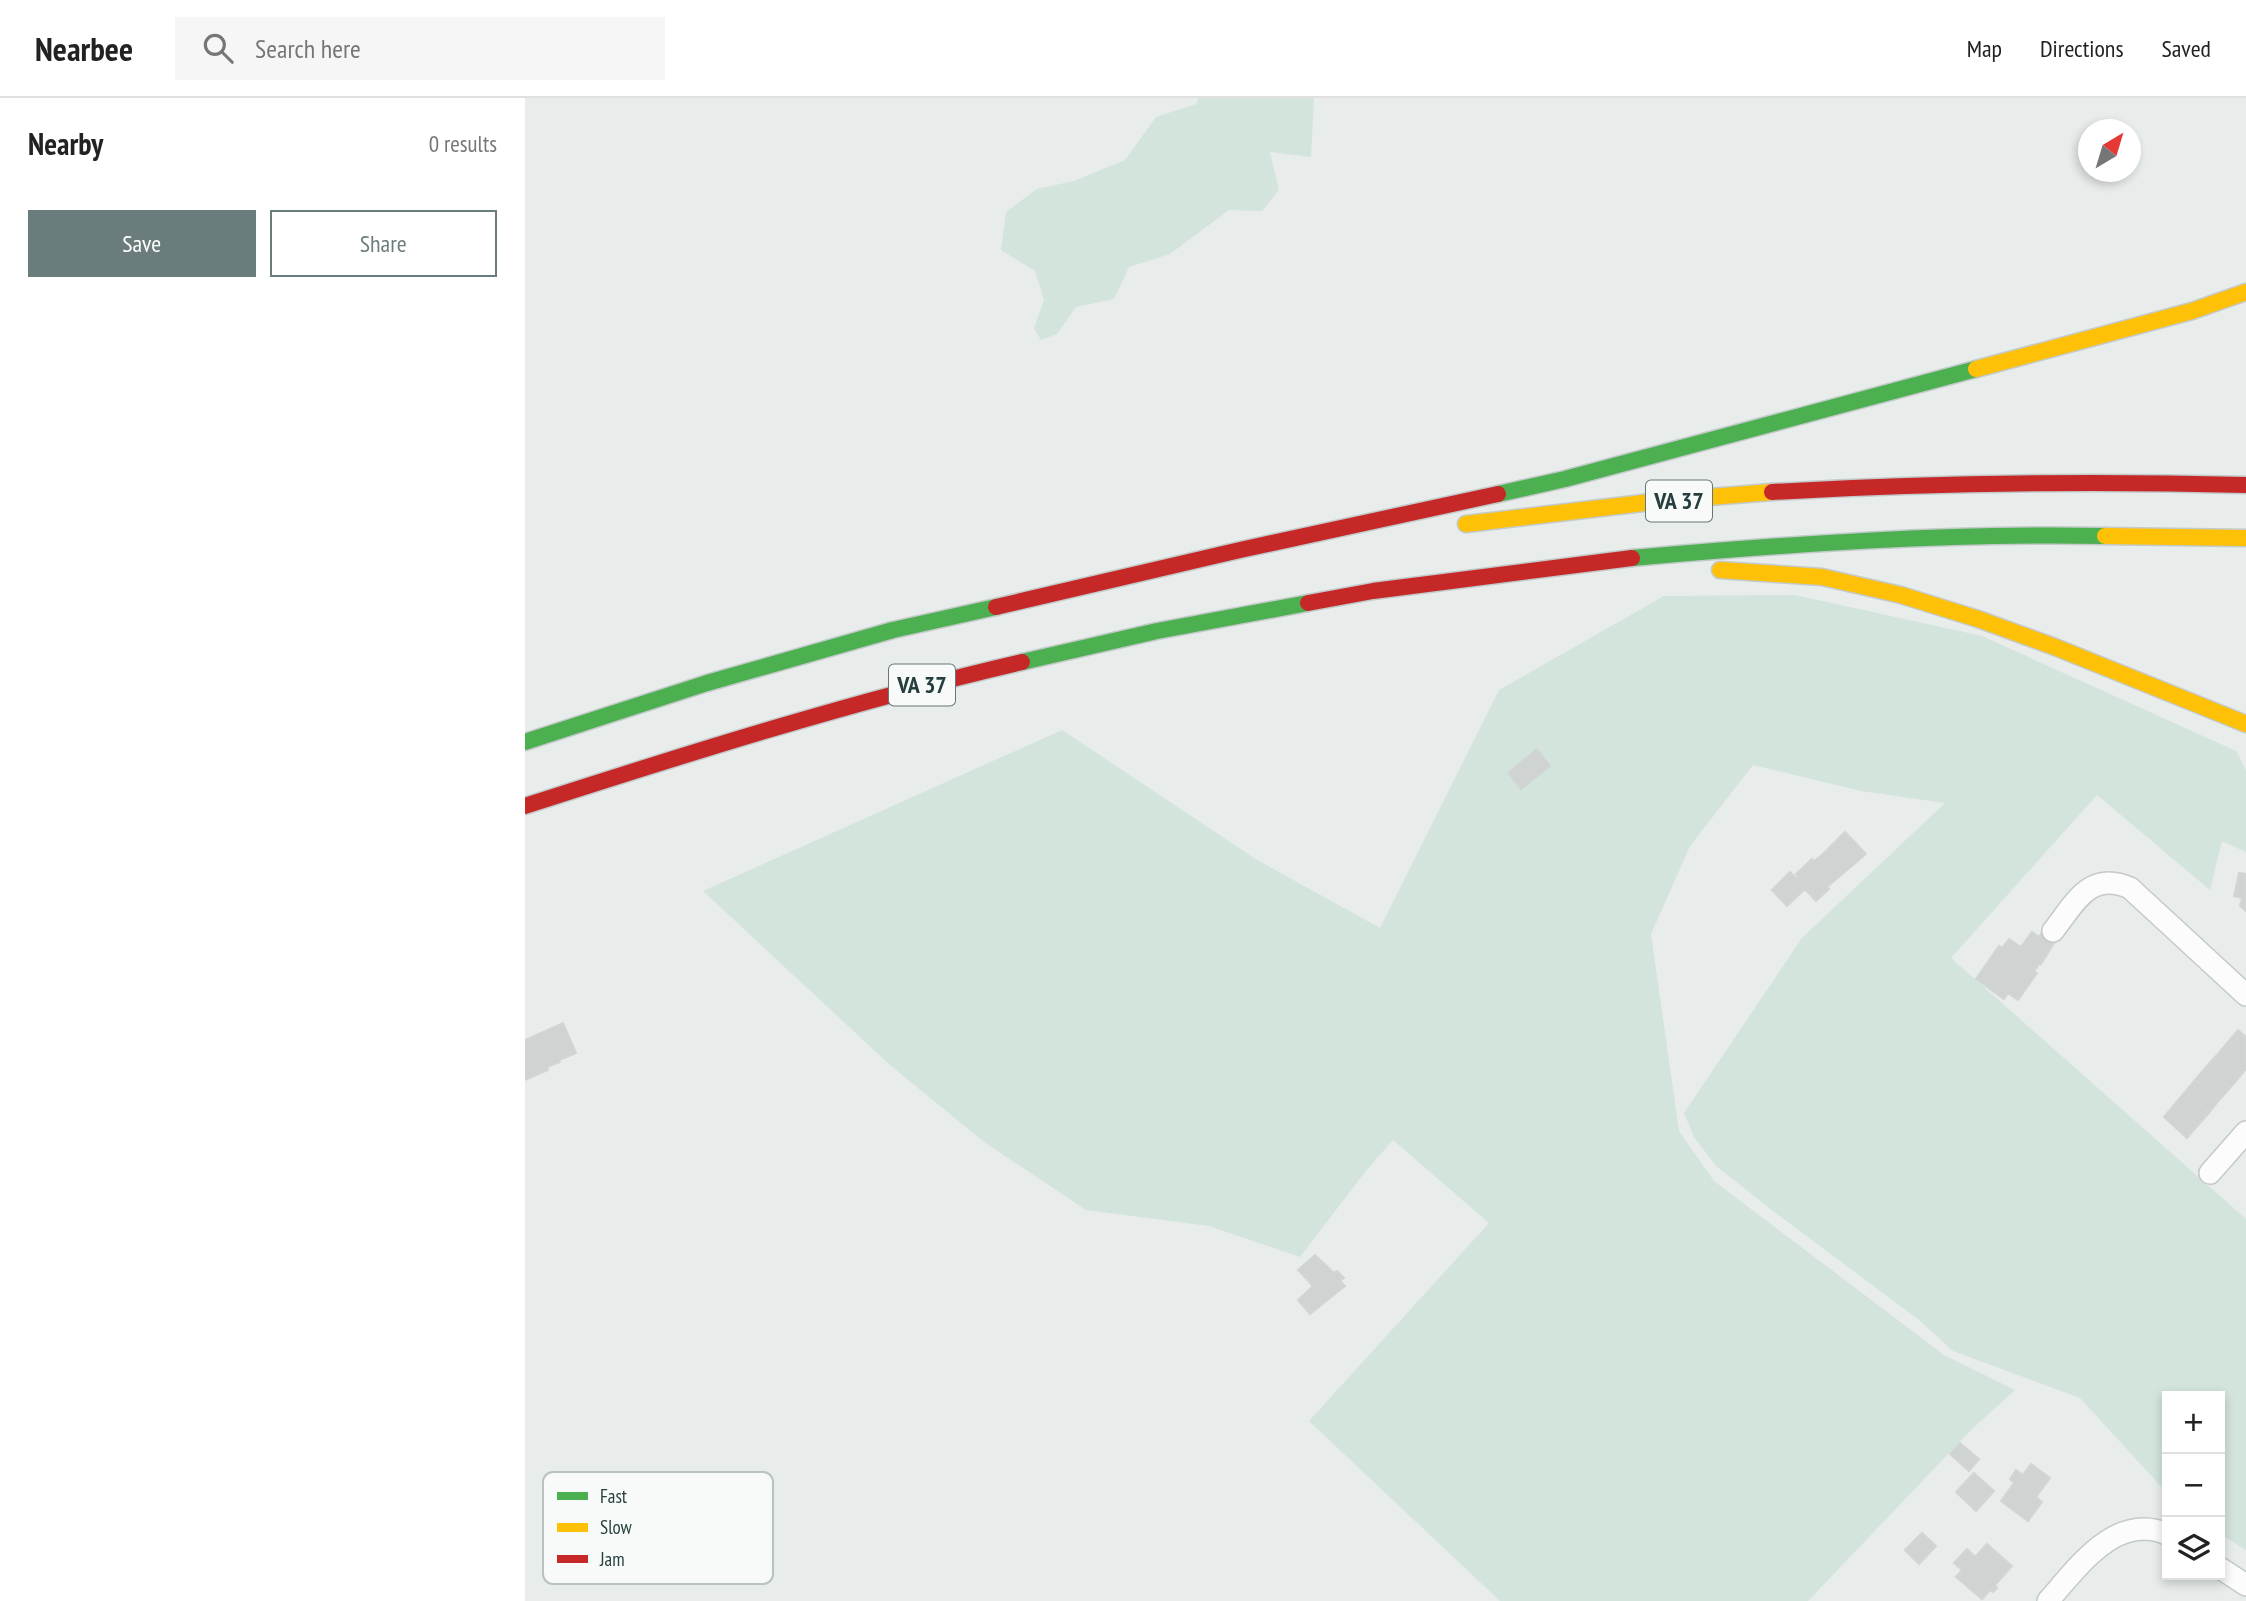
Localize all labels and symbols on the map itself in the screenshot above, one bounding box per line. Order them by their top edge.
north arrow [2078,119,2141,182]
road number: VA 37 [1646,480,1712,522]
road number: VA 37 [889,664,955,706]
legend [543,1472,773,1584]
text: Fast [600,1484,628,1508]
text: Slow [600,1515,633,1539]
text: Jam [599,1547,625,1571]

